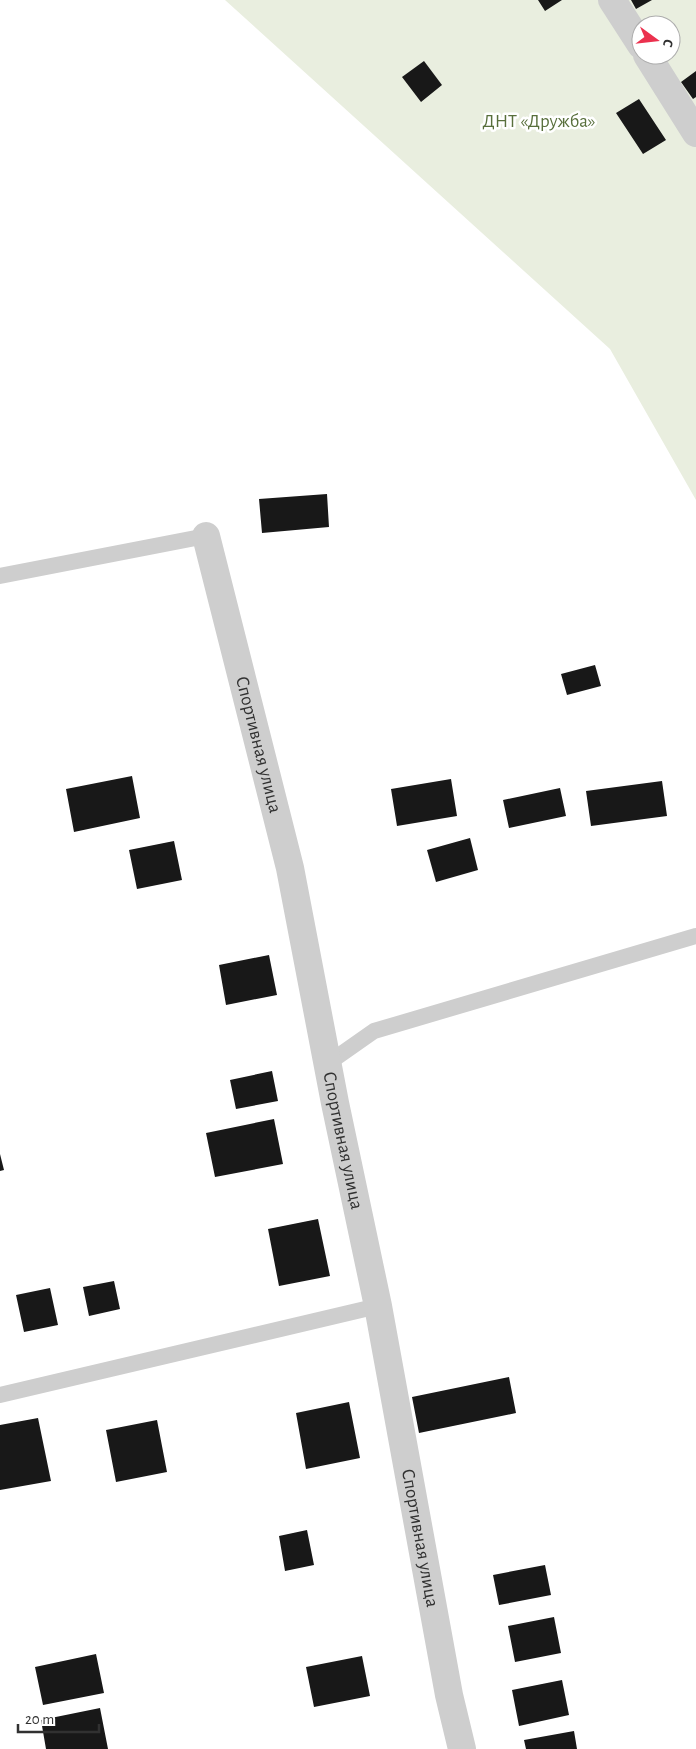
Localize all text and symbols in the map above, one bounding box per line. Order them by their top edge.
north arrow [631,15,681,65]
text: С [660,38,675,49]
park label: ДНТ «Дружба» [483,112,595,131]
street label: Спортивная улица [232,674,285,815]
street label: Спортивная улица [320,1070,367,1211]
street label: Спортивная улица [398,1467,442,1609]
scale bar [18,1702,99,1734]
text: 20 m [25,1712,54,1727]

